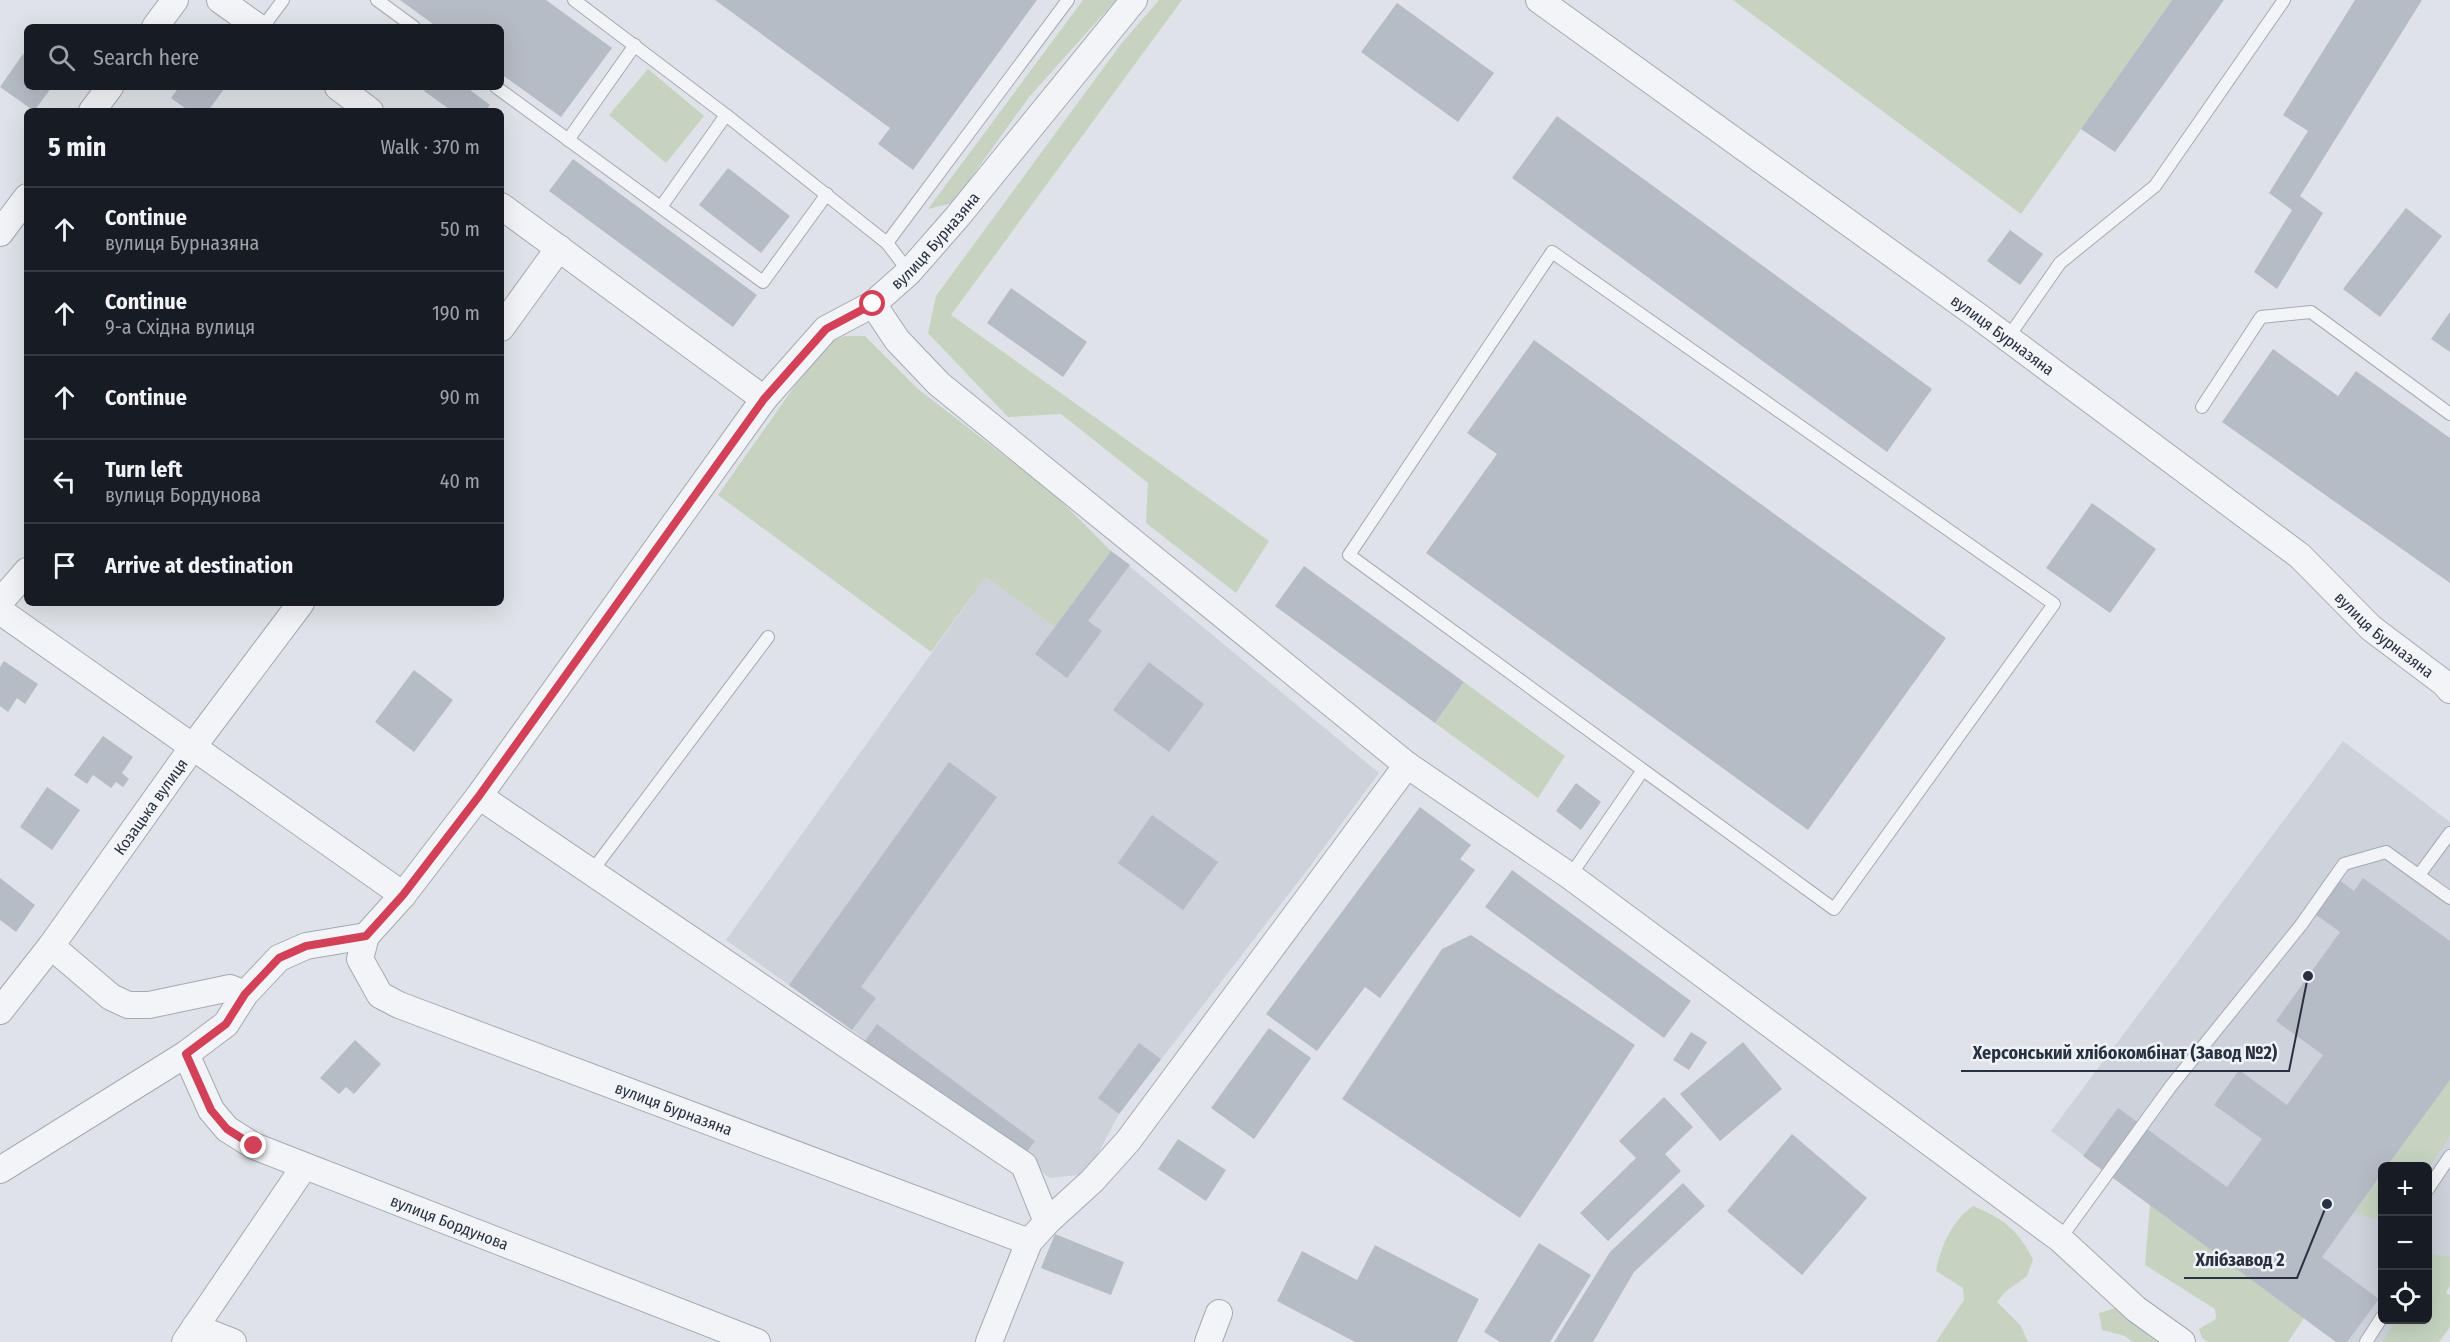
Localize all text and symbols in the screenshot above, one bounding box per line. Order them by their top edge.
search box [24,24,504,90]
icon: search [45,41,78,74]
text: Search here [93,44,199,71]
text: 5 min [48,132,106,163]
text: Walk · 370 m [380,135,480,159]
street label: вулиця Бурназяна [887,188,983,293]
text: Continue [105,204,187,231]
icon: ahead [48,213,81,246]
text: 50 m [440,217,480,241]
text: вулиця Бурназяна [105,231,259,255]
text: Continue [105,288,187,315]
route start [859,290,885,316]
street label: вулиця Бурназяна [1948,290,2058,379]
icon: ahead [48,297,81,330]
text: 190 m [432,301,480,325]
text: 9-а Східна вулиця [105,315,255,339]
icon: ahead [48,381,81,414]
text: Continue [105,384,187,411]
text: 90 m [440,385,480,409]
text: Turn left [105,456,183,483]
icon: left [48,465,81,498]
text: 40 m [440,469,480,493]
text: вулиця Бордунова [105,483,261,507]
icon: arrive [48,549,81,582]
text: Arrive at destination [105,552,293,579]
street label: вулиця Бурназяна [2331,588,2438,682]
street label: Козацька вулиця [110,754,191,858]
callout: Херсонський хлібокомбінат (Завод №2) [1961,1035,2289,1071]
text: Херсонський хлібокомбінат (Завод №2) [1972,1042,2278,1064]
street label: вулиця Бурназяна [613,1078,735,1139]
route end [240,1132,266,1158]
map controls [2378,1162,2432,1324]
button: + [2378,1162,2432,1216]
street label: вулиця Бордунова [388,1191,511,1254]
button: − [2378,1216,2432,1270]
callout: Хлібзавод 2 [2184,1242,2297,1278]
text: Хлібзавод 2 [2195,1249,2284,1271]
button: locate [2378,1270,2432,1324]

